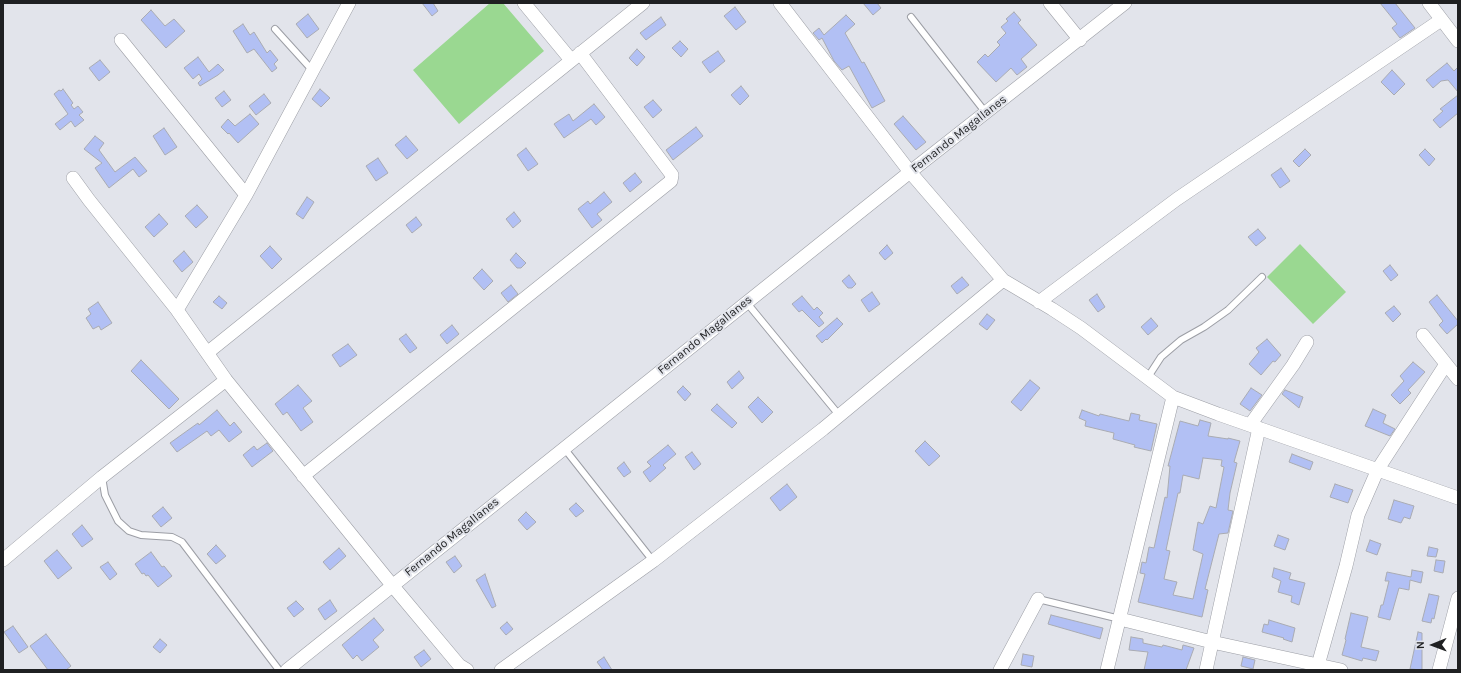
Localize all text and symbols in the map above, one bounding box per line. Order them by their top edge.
street label: Fernando Magallanes [908,92,1010,176]
street label: Fernando Magallanes [655,293,755,377]
street label: Fernando Magallanes [402,495,502,579]
north arrow [1413,625,1453,665]
text: N [1414,641,1427,649]

